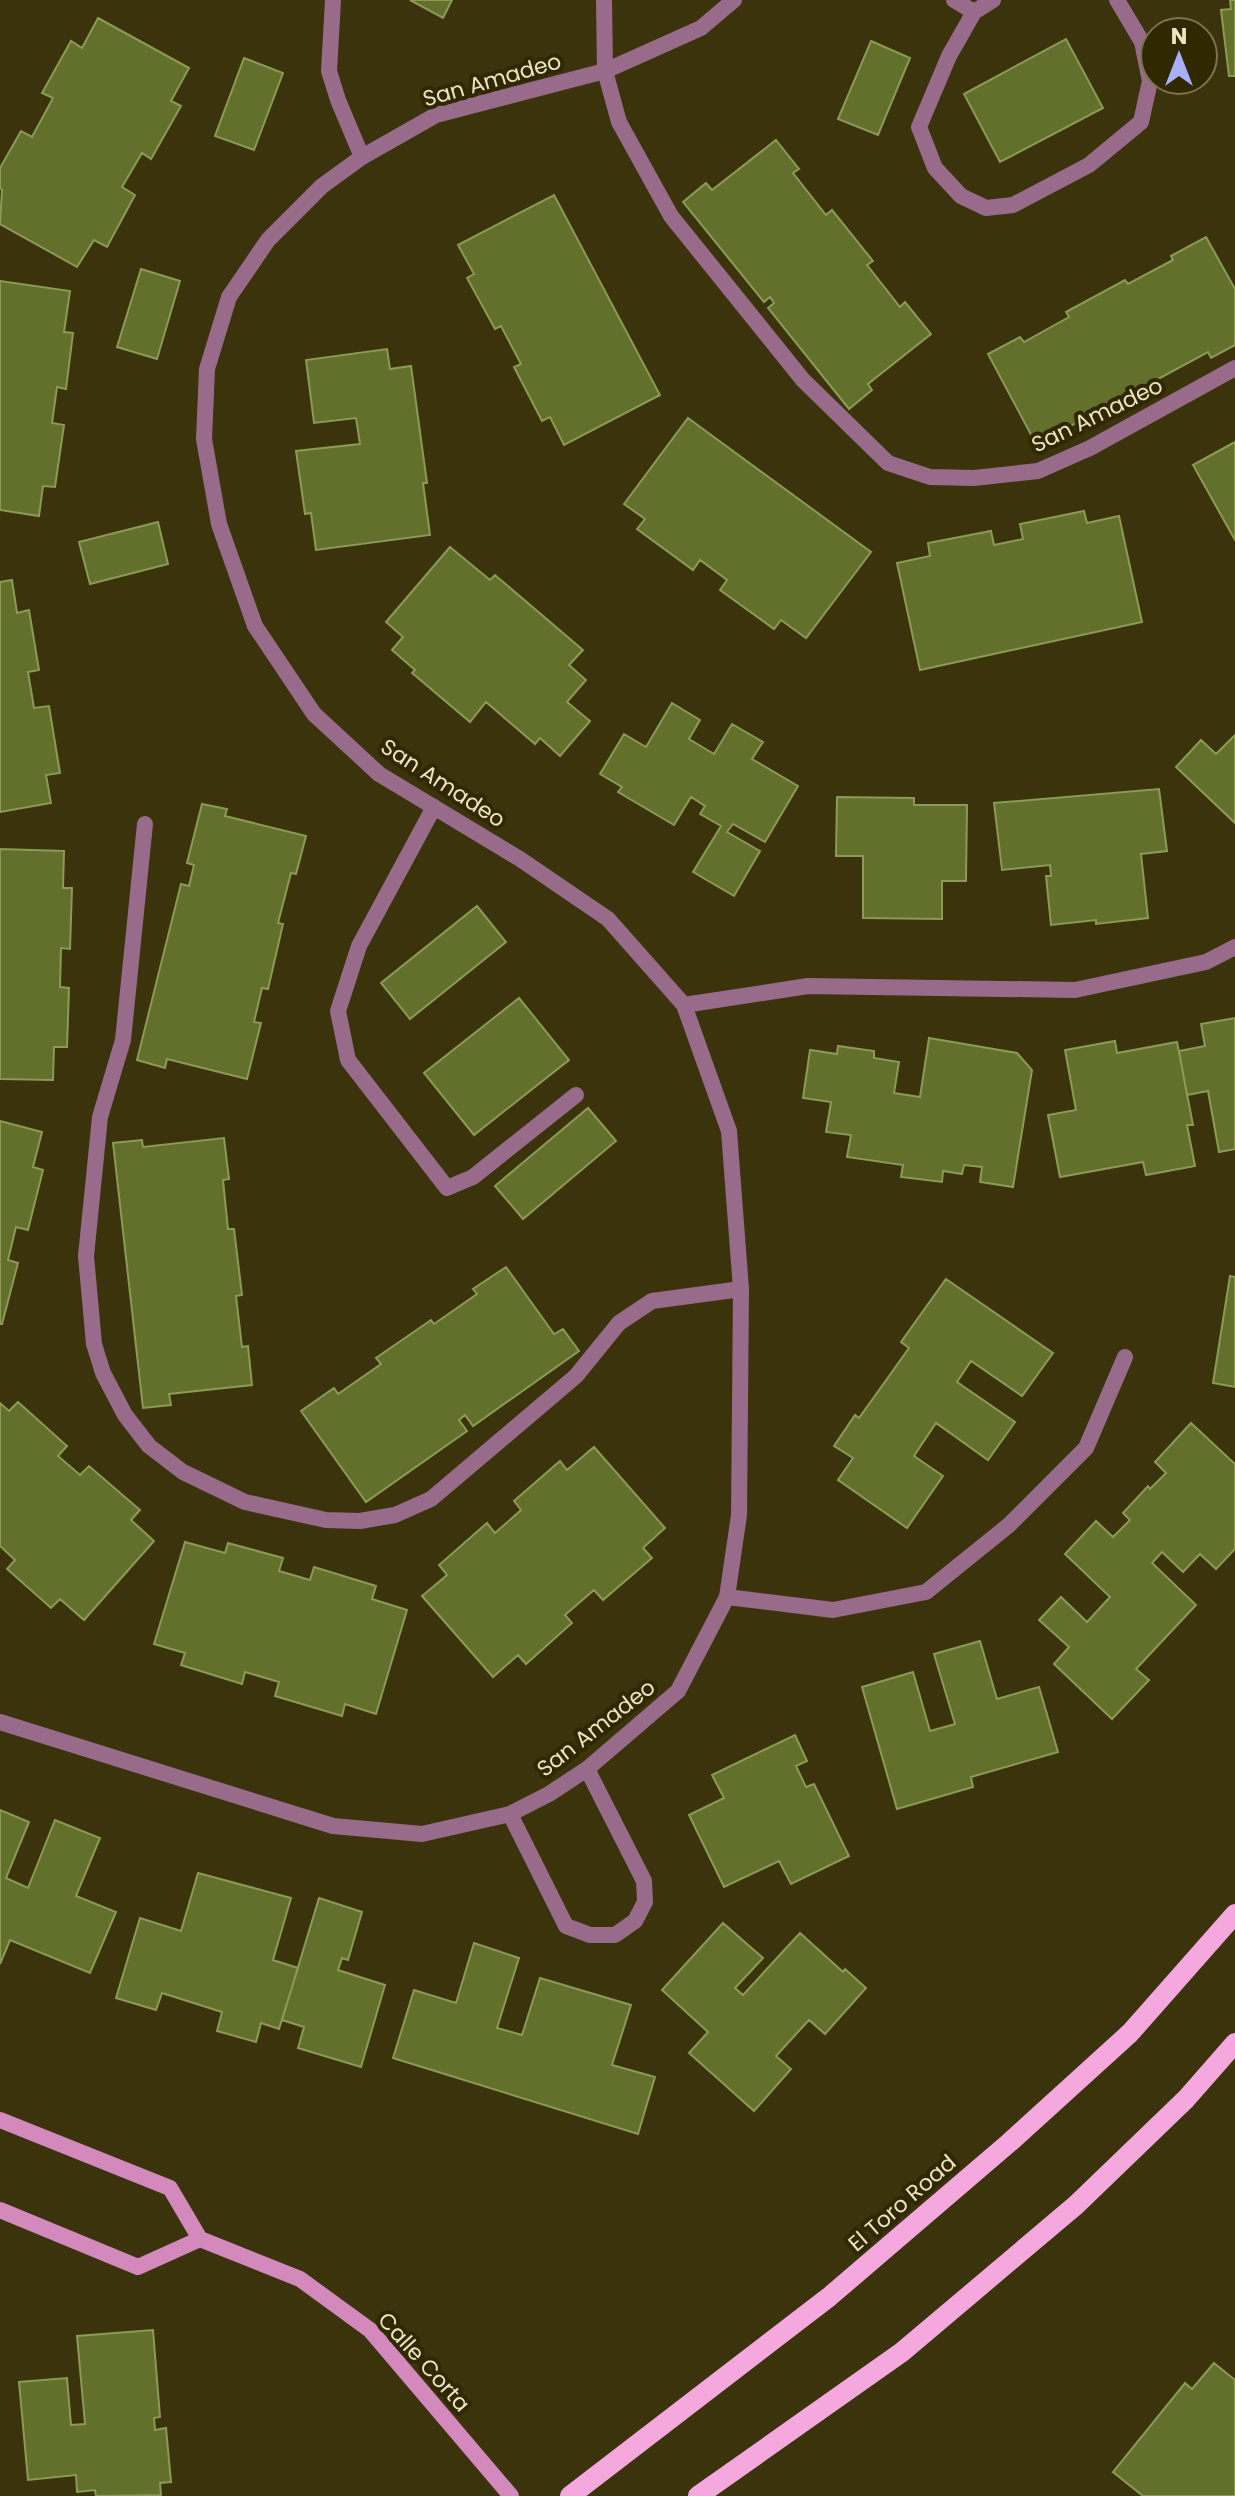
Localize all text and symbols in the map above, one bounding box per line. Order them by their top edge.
north arrow [1139,16,1219,96]
text: N [1171,21,1187,52]
street label: San Amadeo [419,45,565,115]
street label: San Amadeo [1026,370,1168,460]
street label: San Amadeo [375,731,511,835]
street label: San Amadeo [530,1672,662,1784]
street label: El Toro Road [841,2147,963,2259]
street label: Calle Corta [371,2305,477,2419]

